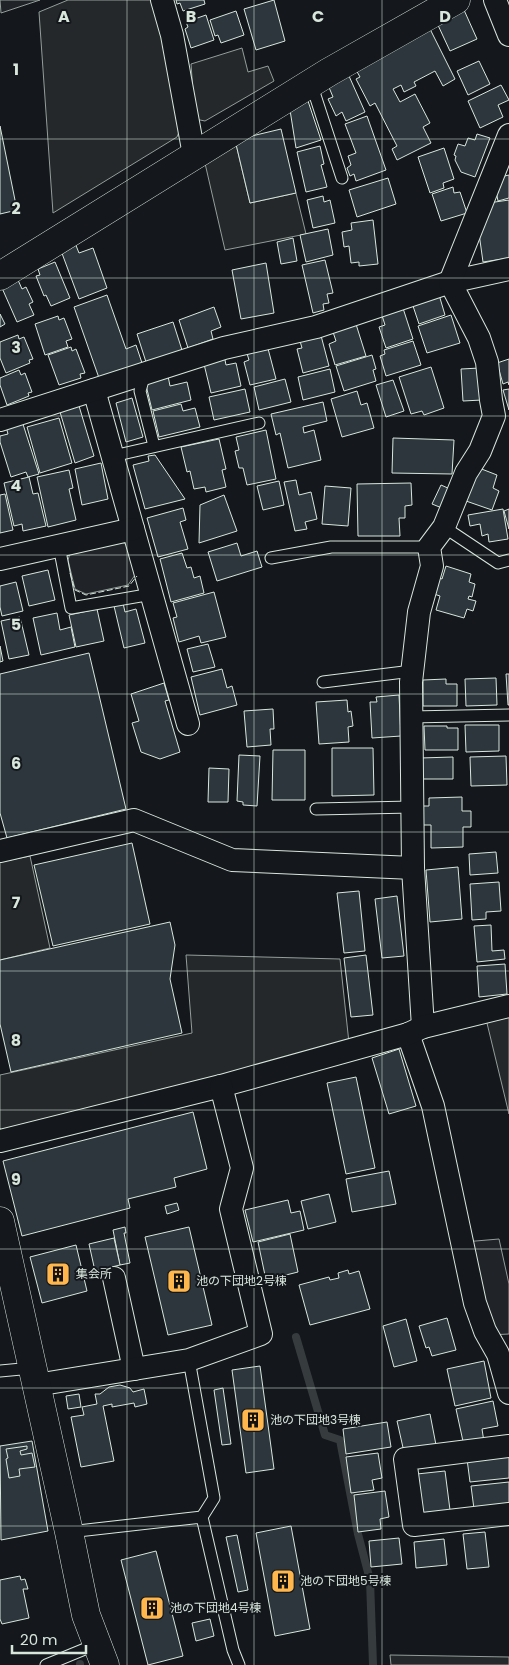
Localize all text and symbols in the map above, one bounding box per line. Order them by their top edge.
text: A [58,5,70,28]
text: B [186,5,196,28]
text: C [312,5,324,28]
text: D [439,5,451,28]
text: 1 [13,58,19,81]
text: 2 [11,197,21,220]
text: 3 [11,336,21,359]
text: 4 [11,474,22,497]
text: 5 [11,613,21,636]
text: 6 [11,752,21,775]
text: 7 [12,891,21,914]
text: 8 [11,1029,21,1052]
text: 9 [11,1168,21,1191]
building icon: 集会所 [45,1261,71,1287]
place label: 集会所 [76,1265,112,1282]
building icon: 池の下団地2号棟 [166,1268,192,1294]
place label: 池の下団地2号棟 [196,1272,287,1289]
building icon: 池の下団地3号棟 [240,1407,266,1433]
place label: 池の下団地3号棟 [270,1411,361,1428]
building icon: 池の下団地5号棟 [270,1568,296,1594]
place label: 池の下団地5号棟 [300,1572,392,1589]
building icon: 池の下団地4号棟 [139,1595,165,1621]
place label: 池の下団地4号棟 [170,1599,262,1616]
scale bar [12,1622,86,1654]
text: 20 m [20,1629,58,1650]

